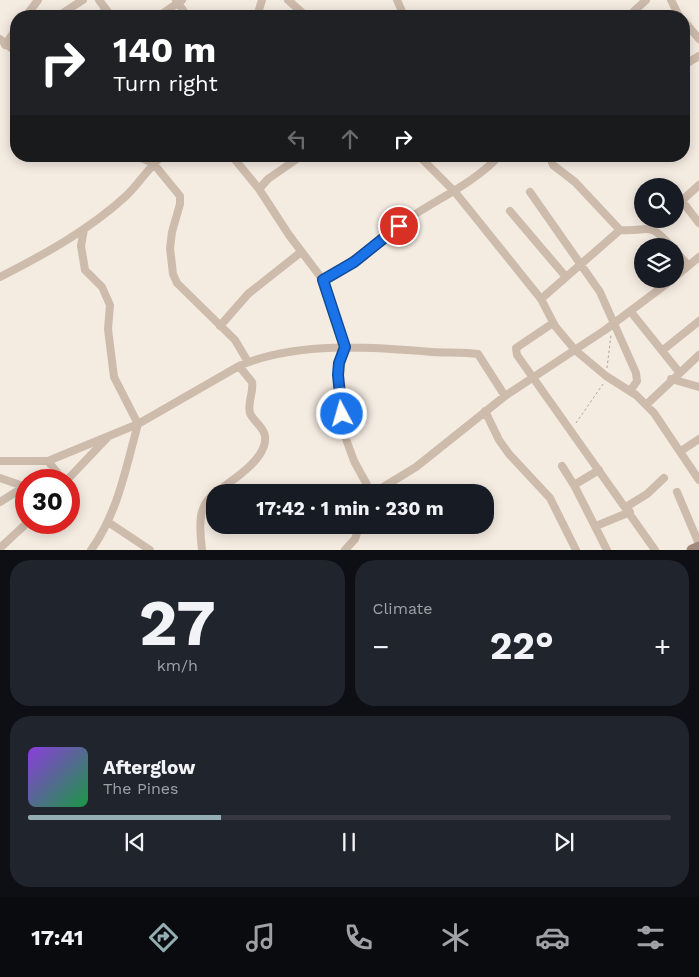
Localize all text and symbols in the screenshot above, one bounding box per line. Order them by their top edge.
text: 140 m [113,29,216,71]
icon: right [30,30,95,95]
text: Turn right [113,71,218,96]
icon: left [283,125,311,153]
icon: ahead [336,125,364,153]
icon: right [389,125,417,153]
map controls [634,178,684,288]
button: search [634,178,684,228]
pin [378,205,420,247]
icon: arrive [385,212,413,240]
button: layers [634,238,684,288]
position arrow [315,387,367,439]
speed limit sign: 30 [15,469,80,534]
text: 17:42 · 1 min · 230 m [256,497,444,520]
text: 27 [139,585,216,661]
text: Climate [373,599,433,618]
text: 22° [490,624,554,668]
text: − [373,630,389,663]
text: + [654,630,671,663]
text: km/h [157,656,198,675]
text: Afterglow [103,756,195,779]
text: The Pines [103,779,179,798]
icon: previous [121,828,149,856]
icon: pause [335,828,363,856]
icon: next [550,828,578,856]
icon: directions [146,920,181,955]
icon: music [243,920,278,955]
icon: phone [341,920,376,955]
icon: climate [438,920,473,955]
icon: car [535,920,570,955]
icon: filters [633,920,668,955]
text: 17:41 [31,925,83,950]

